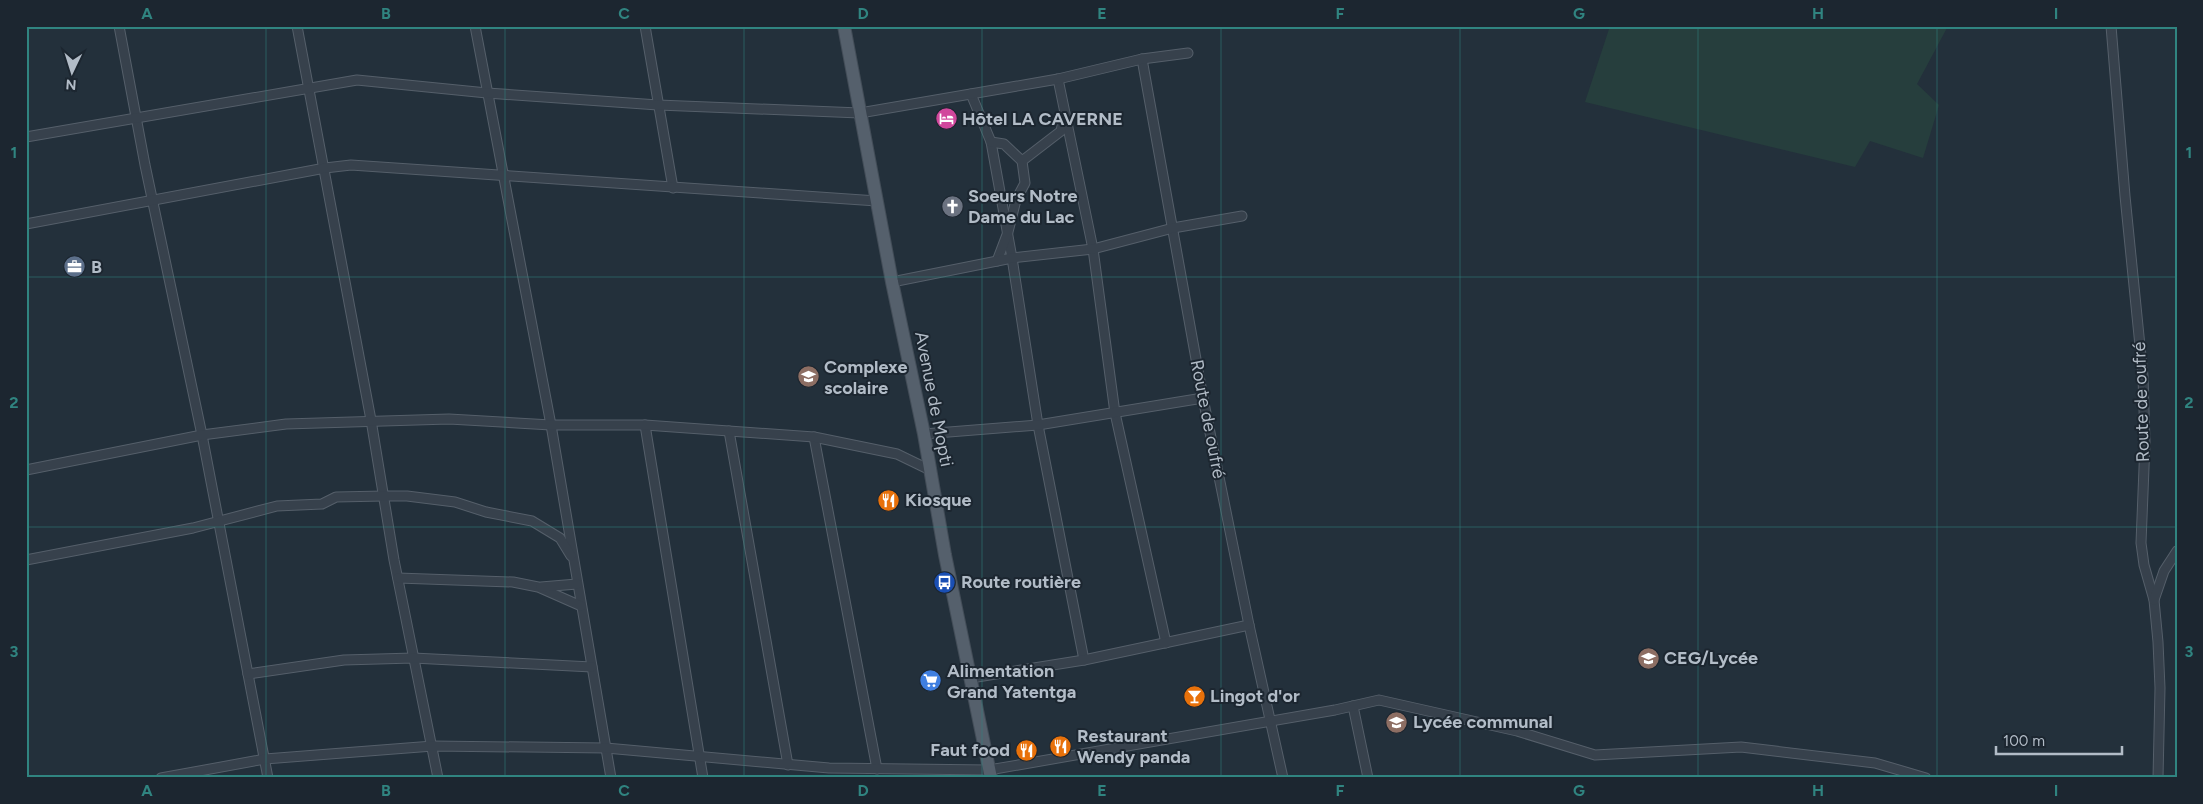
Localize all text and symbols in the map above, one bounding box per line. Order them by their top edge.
text: A [141,4,153,23]
text: B [381,4,391,23]
text: C [618,4,630,23]
text: D [857,4,869,23]
text: E [1097,4,1107,23]
text: F [1336,4,1345,23]
text: G [1573,4,1585,23]
text: H [1812,4,1824,23]
text: I [2054,4,2058,23]
north arrow [48,48,98,98]
text: N [65,76,77,93]
hotel icon: Hôtel LA CAVERNE [934,107,958,131]
place label: Hôtel LA CAVERNE [962,108,1123,130]
text: 1 [11,143,17,162]
text: 1 [2186,143,2192,162]
place label: Soeurs Notre Dame du Lac [968,185,1078,228]
church icon: Soeurs Notre Dame du Lac [940,194,964,218]
office icon: B [63,255,87,279]
place label: B [91,256,102,278]
street label: Avenue de Mopti [910,329,958,469]
street label: Route de oufré [2128,341,2154,463]
place label: Complexe scolaire [824,356,907,399]
street label: Route de oufré [1186,358,1230,480]
school or university icon: Complexe scolaire [796,365,820,389]
text: 2 [9,393,19,412]
text: 2 [2184,393,2194,412]
restaurant icon: Kiosque [877,488,901,512]
place label: Kiosque [905,489,971,511]
bus stop icon: Route routière [933,570,957,594]
place label: Route routière [961,571,1081,593]
text: 3 [10,642,19,661]
text: 3 [2185,642,2194,661]
school or university icon: CEG/Lycée [1636,646,1660,670]
place label: CEG/Lycée [1664,647,1758,669]
place label: Alimentation Grand Yatentga [947,660,1076,703]
supermarket icon: Alimentation Grand Yatentga [919,669,943,693]
bar icon: Lingot d'or [1182,684,1206,708]
place label: Lingot d'or [1210,685,1300,707]
school or university icon: Lycée communal [1385,710,1409,734]
place label: Lycée communal [1413,711,1553,733]
scale bar [1996,724,2122,756]
place label: Restaurant Wendy panda [1077,725,1190,768]
text: 100 m [2003,732,2045,750]
restaurant icon: Restaurant Wendy panda [1049,734,1073,758]
restaurant icon: Faut food [1014,738,1038,762]
place label: Faut food [930,739,1010,761]
text: A [141,781,153,800]
text: B [381,781,391,800]
text: C [618,781,630,800]
text: D [857,781,869,800]
text: E [1097,781,1107,800]
text: F [1336,781,1345,800]
text: G [1573,781,1585,800]
text: H [1812,781,1824,800]
text: I [2054,781,2058,800]

